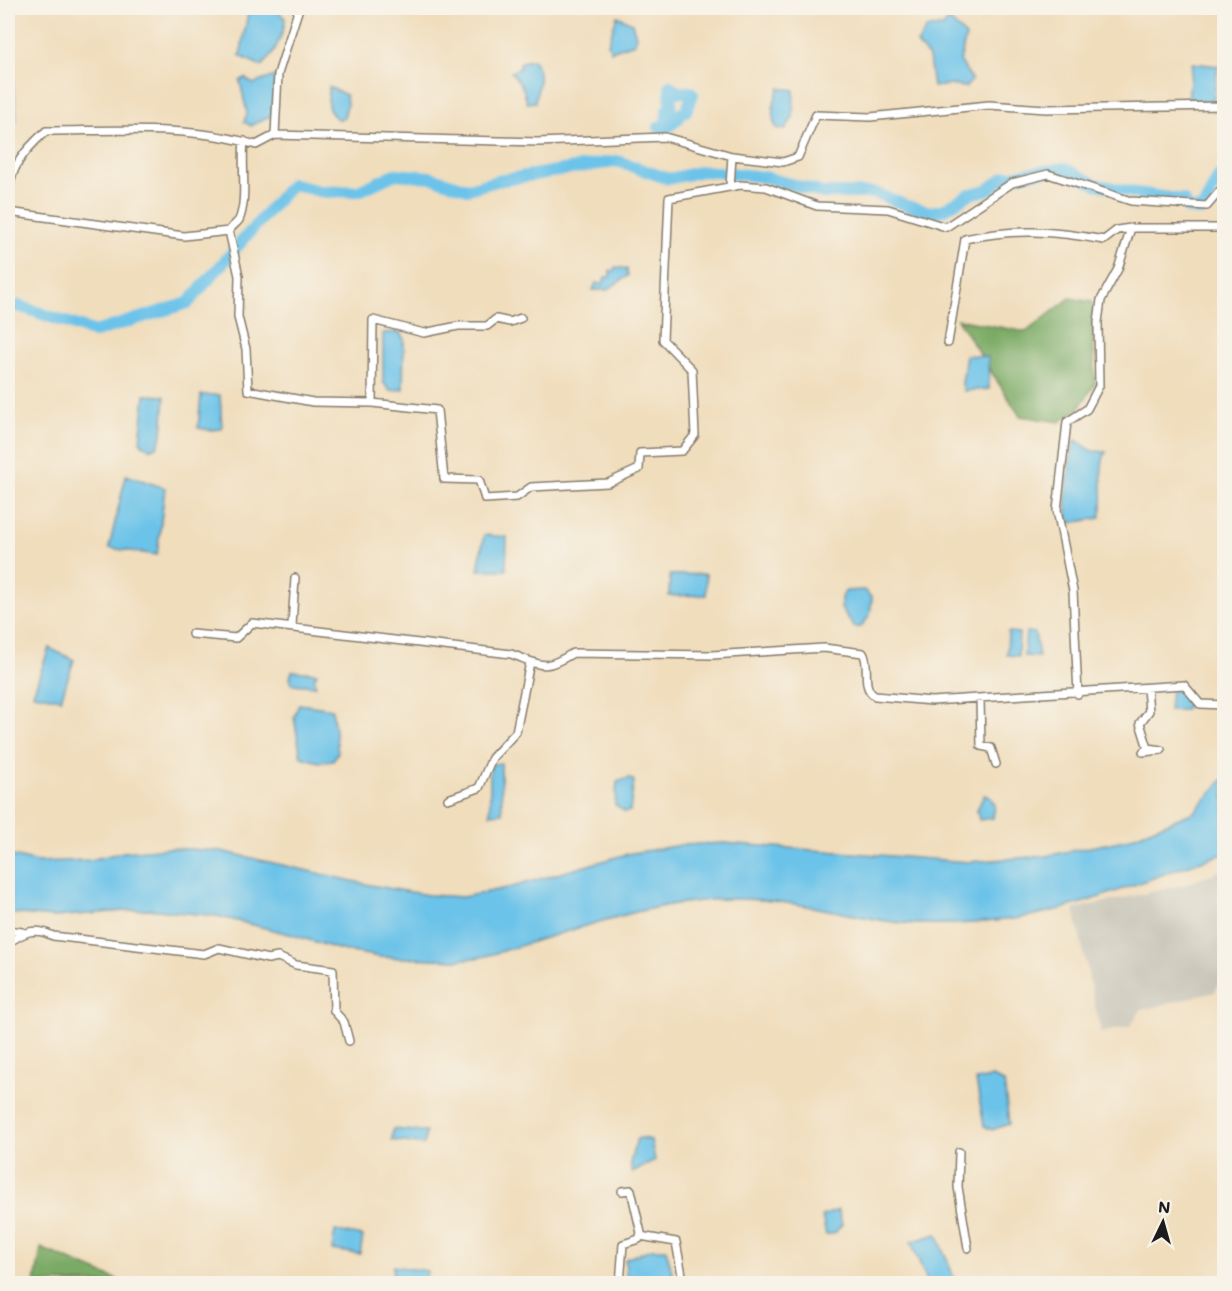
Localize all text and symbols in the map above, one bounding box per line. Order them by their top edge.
north arrow [1133,1192,1193,1252]
text: N [1157,1196,1171,1218]

